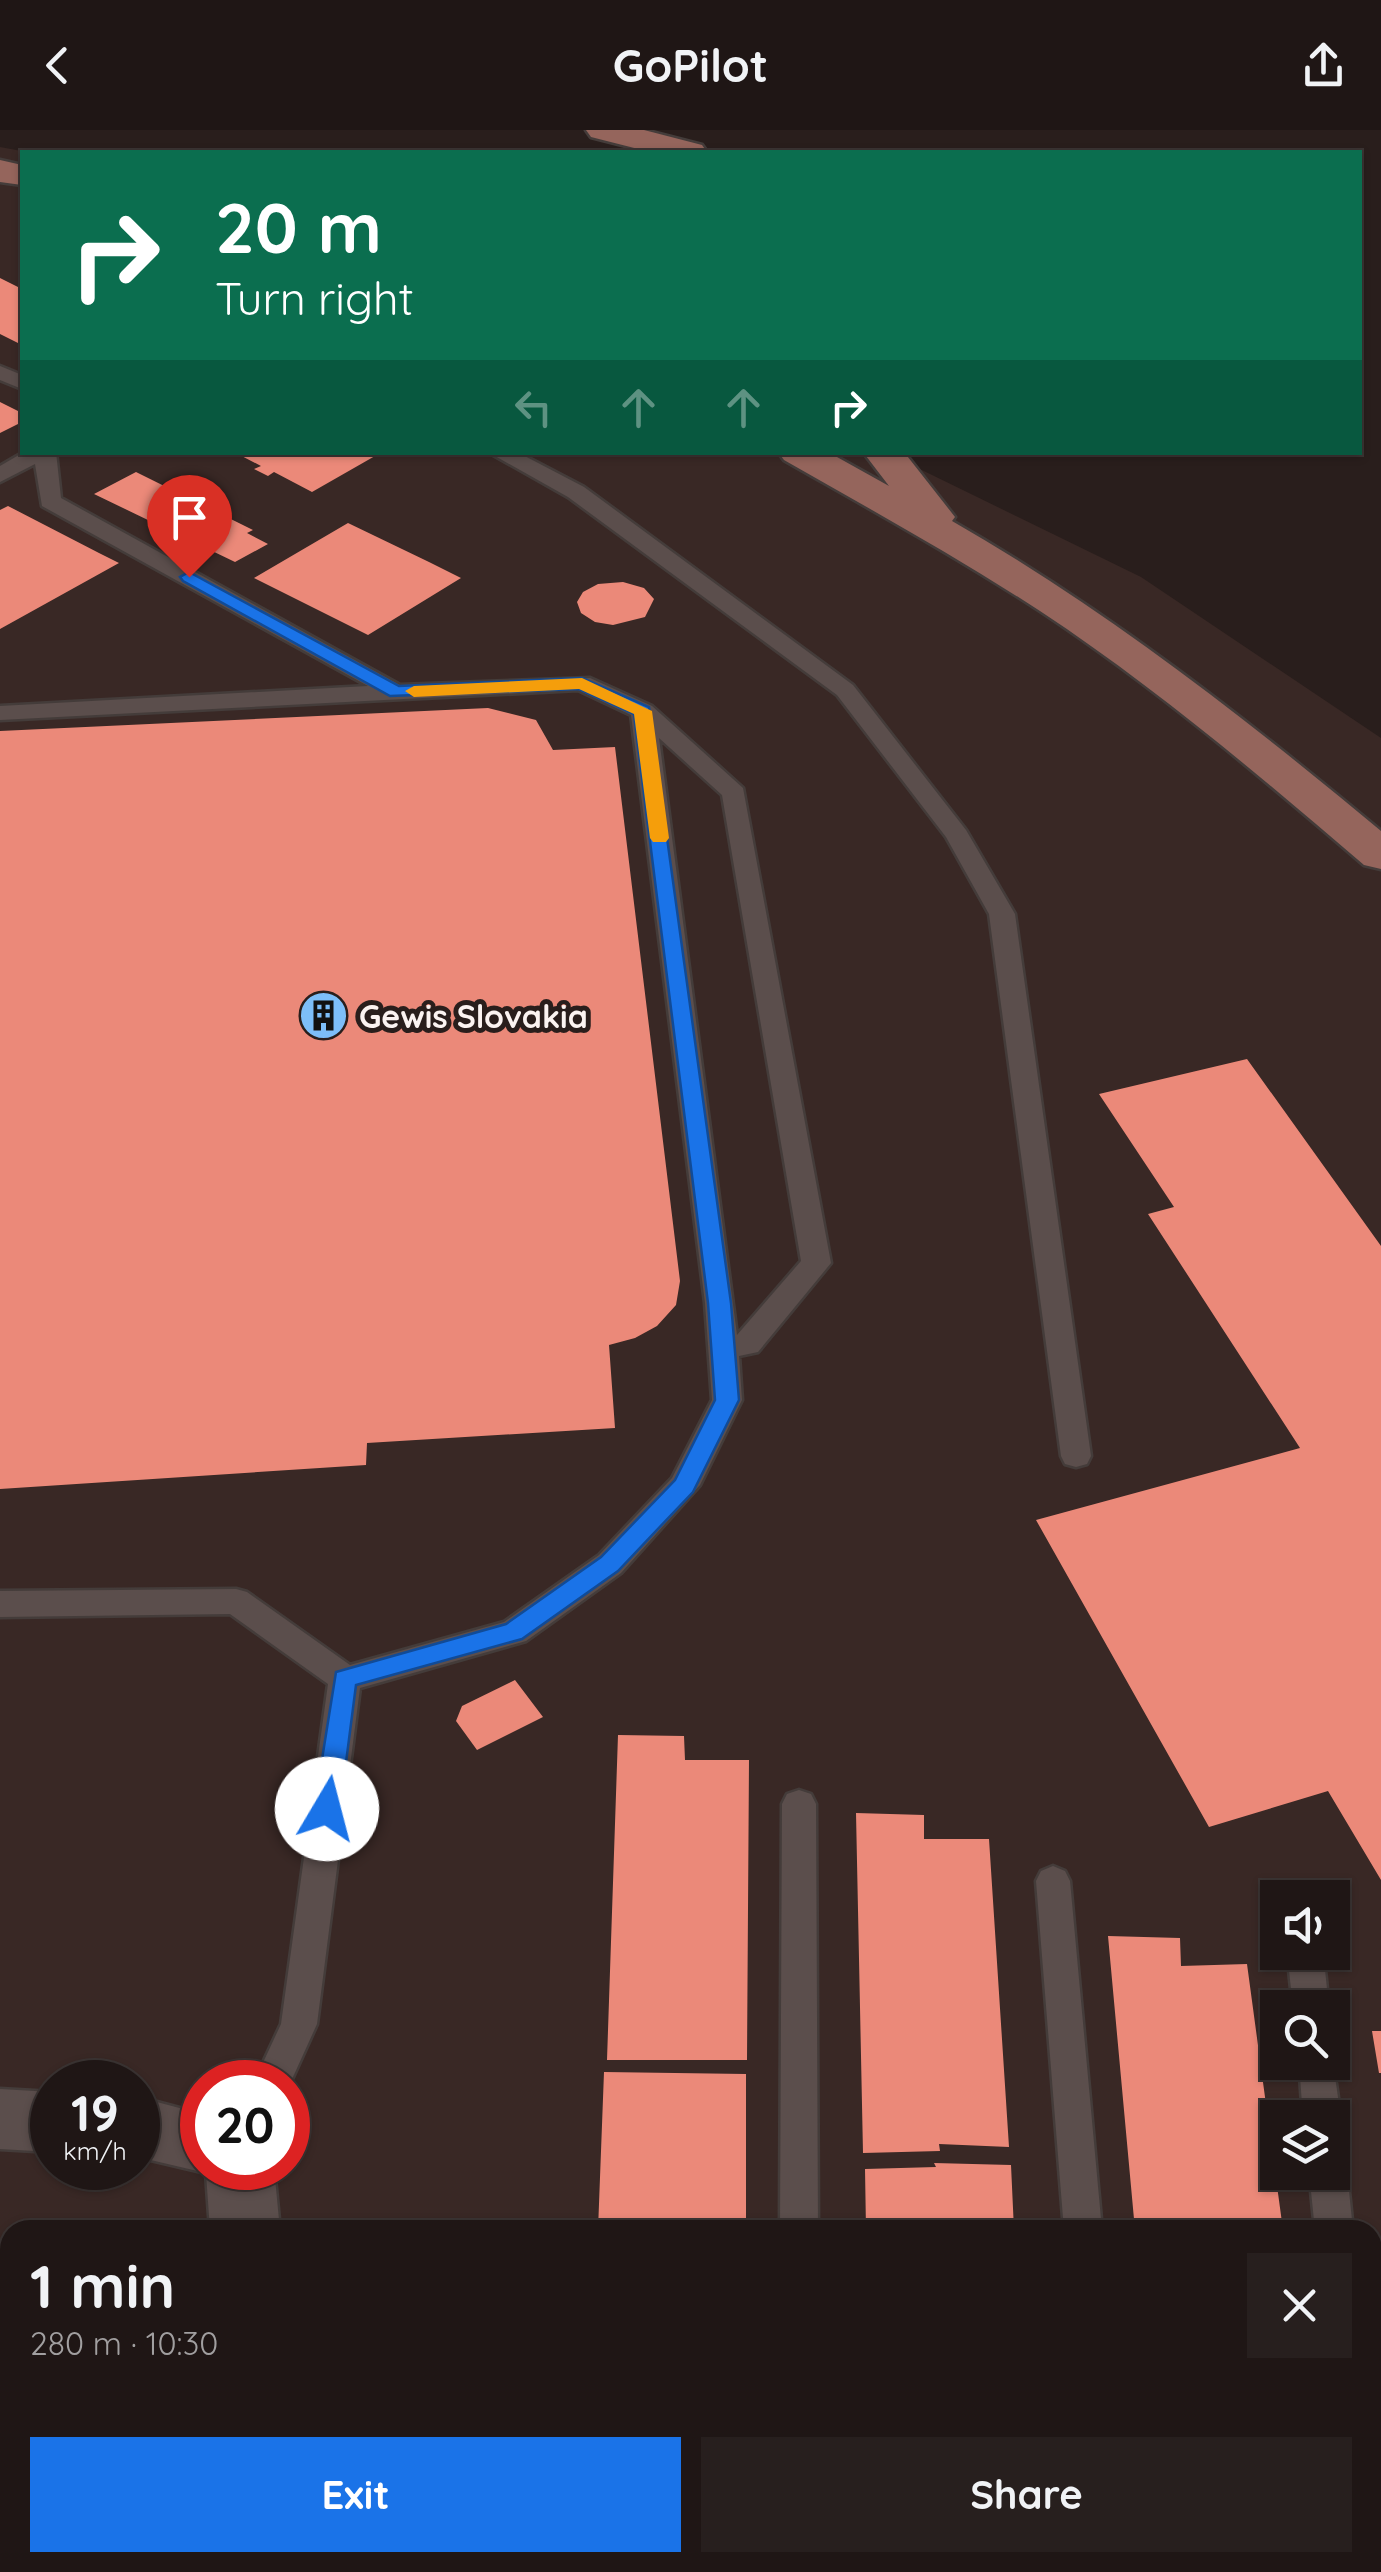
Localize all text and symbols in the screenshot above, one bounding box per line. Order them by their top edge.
text: GoPilot [613,37,768,93]
icon: back [30,38,85,93]
icon: share [1296,38,1351,93]
text: 20 m [215,183,382,271]
icon: right [50,190,180,320]
text: Turn right [215,270,414,326]
icon: left [506,380,561,435]
icon: ahead [611,380,666,435]
icon: ahead [716,380,771,435]
icon: right [821,380,876,435]
pin [147,475,232,578]
icon: arrive [162,490,217,545]
building icon: Gewis Slovakia [298,990,350,1042]
place label: Gewis Slovakia [359,996,588,1036]
position arrow [275,1757,379,1861]
map controls [1260,1880,1350,2190]
button: sound [1260,1880,1350,1970]
button: search [1260,1990,1350,2080]
speed limit sign: 20 [180,2060,310,2190]
text: 19 [71,2081,119,2144]
button: layers [1260,2100,1350,2190]
text: km/h [63,2135,127,2166]
text: 1 min [30,2248,175,2323]
button: close [1247,2253,1352,2358]
text: 280 m · 10:30 [30,2323,218,2363]
button: Exit [30,2437,681,2552]
button: Share [701,2437,1352,2552]

